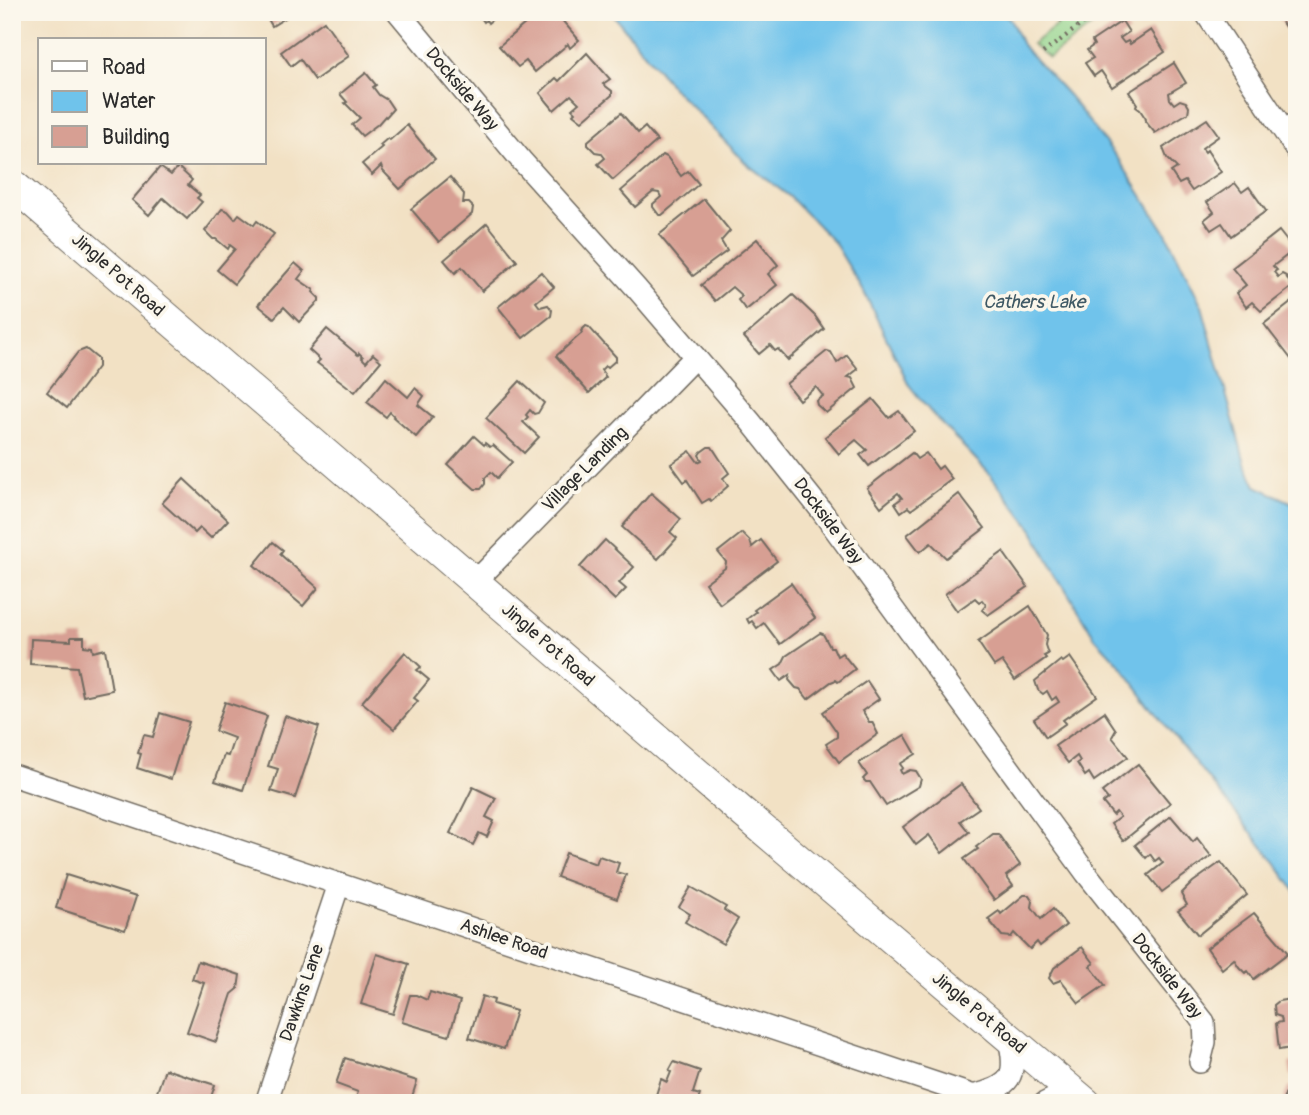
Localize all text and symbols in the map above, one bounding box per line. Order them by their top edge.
legend [38,38,266,164]
street label: Dockside Way [420,43,504,136]
text: Road [102,54,146,81]
text: Water [102,88,156,115]
text: Building [102,124,169,151]
street label: Jingle Pot Road [67,228,169,322]
water label: Cathers Lake [983,290,1087,314]
street label: Village Landing [537,421,633,517]
street label: Dockside Way [788,473,868,569]
street label: Jingle Pot Road [497,598,599,692]
street label: Ashlee Road [457,913,551,965]
street label: Dockside Way [1127,929,1208,1024]
street label: Dawkins Lane [275,941,329,1045]
street label: Jingle Pot Road [927,967,1031,1059]

